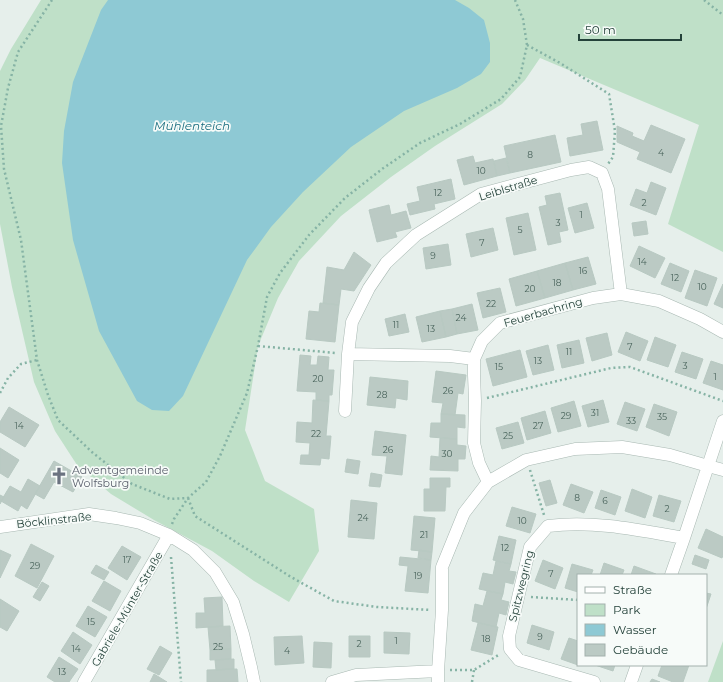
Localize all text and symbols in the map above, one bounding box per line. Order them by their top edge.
scale bar [579,16,681,42]
text: 50 m [585,22,616,37]
water label: Mühlenteich [154,118,230,133]
house number: 4 [658,147,664,158]
house number: 8 [527,149,533,160]
house number: 10 [476,165,486,176]
street label: Leiblstraße [477,172,539,204]
house number: 12 [434,187,442,198]
house number: 2 [641,197,647,208]
house number: 1 [579,209,583,220]
house number: 3 [555,217,561,228]
house number: 5 [517,224,523,235]
house number: 7 [479,237,485,248]
house number: 9 [430,250,436,261]
house number: 14 [637,256,647,267]
house number: 16 [579,265,588,276]
house number: 12 [671,272,679,283]
house number: 18 [553,277,562,288]
house number: 10 [697,281,707,292]
house number: 20 [524,283,536,294]
street label: Feuerbachring [502,294,584,330]
house number: 22 [486,298,496,309]
house number: 24 [456,312,466,323]
house number: 11 [393,319,399,330]
house number: 13 [427,323,435,334]
house number: 7 [627,341,633,352]
house number: 11 [566,346,572,357]
house number: 13 [534,355,542,366]
house number: 3 [682,360,688,371]
house number: 15 [495,361,503,372]
house number: 1 [713,371,717,382]
house number: 20 [312,373,324,384]
house number: 26 [443,385,454,396]
house number: 28 [377,389,388,400]
house number: 31 [591,407,599,418]
house number: 29 [561,410,572,421]
house number: 35 [657,411,667,422]
house number: 33 [626,415,636,426]
house number: 14 [14,420,24,431]
house number: 27 [533,420,543,431]
house number: 22 [311,428,321,439]
house number: 25 [503,430,513,441]
house number: 26 [383,444,394,455]
house number: 30 [441,448,453,459]
place label: Adventgemeinde Wolfsburg [72,463,169,490]
church icon: Adventgemeinde Wolfsburg [49,466,69,486]
house number: 8 [574,492,580,503]
house number: 6 [602,495,608,506]
house number: 2 [664,503,670,514]
street label: Böcklinstraße [16,509,93,531]
house number: 24 [358,512,368,523]
house number: 10 [517,515,527,526]
house number: 21 [420,529,428,540]
house number: 12 [501,542,509,553]
street label: Gabriele-Münter-Straße [88,549,166,669]
street label: Spitzwegring [505,549,537,623]
house number: 17 [123,554,131,565]
house number: 29 [30,560,41,571]
house number: 7 [548,568,554,579]
house number: 19 [414,570,423,581]
legend [577,574,707,666]
text: Straße [613,582,652,597]
text: Park [613,602,641,617]
house number: 15 [87,616,95,627]
text: Wasser [613,622,657,637]
house number: 9 [537,631,543,642]
house number: 18 [482,633,491,644]
house number: 1 [394,635,398,646]
house number: 2 [356,638,362,649]
house number: 25 [213,641,223,652]
text: Gebäude [613,642,668,657]
house number: 14 [71,643,81,654]
house number: 4 [284,645,290,656]
house number: 13 [58,666,66,677]

